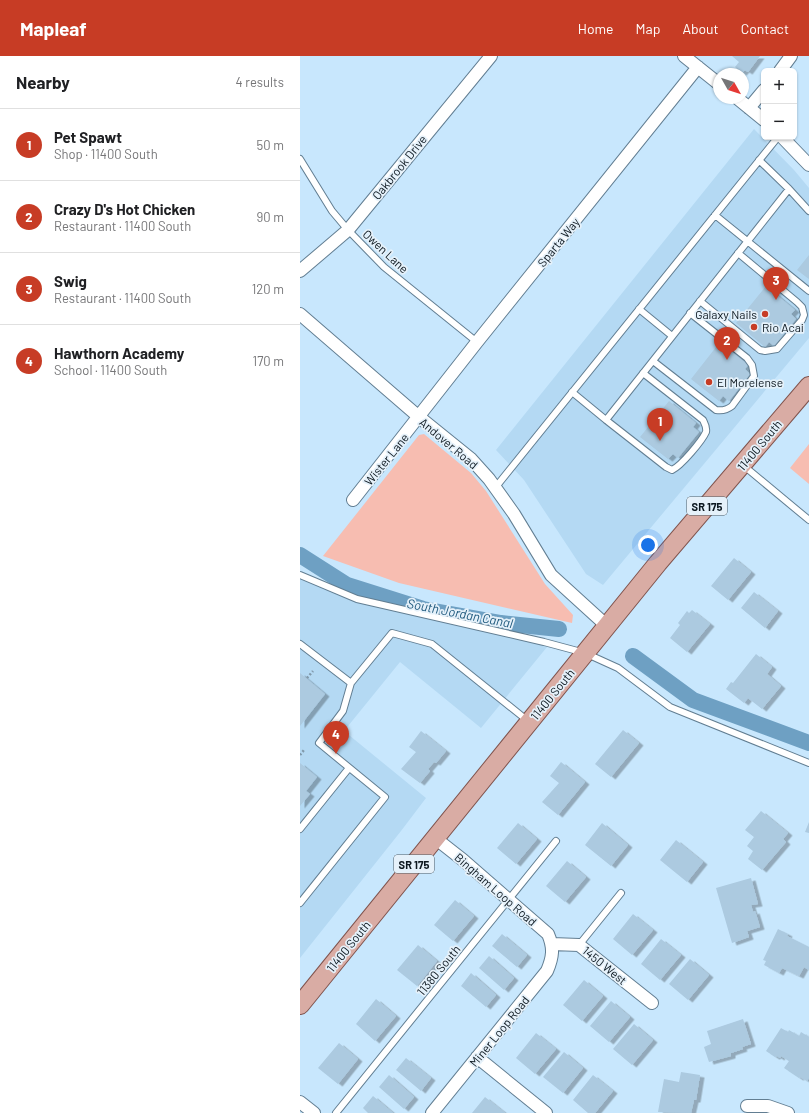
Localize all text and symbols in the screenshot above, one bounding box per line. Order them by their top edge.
text: Mapleaf [20,17,87,40]
text: Home [578,20,614,37]
text: Map [636,20,660,37]
text: About [682,20,719,37]
text: Contact [741,20,789,37]
north arrow [713,68,749,104]
map controls [761,68,797,140]
button: + [761,68,797,104]
text: Nearby [16,72,70,92]
text: 4 results [236,74,284,90]
button: − [761,104,797,140]
text: Pet Spawt [54,128,122,146]
street label: Oakbrook Drive [369,132,429,202]
text: 1 [27,137,31,153]
text: 50 m [257,137,284,153]
text: Shop · 11400 South [54,146,158,162]
text: Crazy D's Hot Chicken [54,200,195,218]
text: 2 [25,209,33,225]
text: 90 m [257,209,284,225]
street label: Sparta Way [534,214,582,269]
text: Restaurant · 11400 South [54,218,191,234]
street label: Owen Lane [360,226,412,276]
pin: 3 [763,267,789,300]
text: Swig [54,272,87,290]
text: 3 [25,281,33,297]
text: 120 m [252,281,284,297]
text: Restaurant · 11400 South [54,290,191,306]
place label: Galaxy Nails [695,307,757,321]
marker: Galaxy Nails [760,309,770,319]
place label: Rio Acai [762,320,804,334]
marker: Rio Acai [749,322,759,332]
pin: 2 [714,327,740,360]
text: Hawthorn Academy [54,344,184,362]
text: 4 [25,353,33,369]
text: 170 m [253,353,284,369]
text: School · 11400 South [54,362,167,378]
place label: El Morelense [717,375,783,389]
marker: El Morelense [704,377,714,387]
pin: 1 [647,408,673,441]
street label: Andover Road [417,415,481,471]
street label: 11400 South [734,417,784,473]
street label: Wister Lane [361,430,411,488]
road number: SR 175 [687,497,727,515]
your location [638,535,658,555]
water label: South Jordan Canal [406,595,514,631]
street label: 11400 South [527,666,577,722]
pin: 4 [323,721,349,754]
street label: Bingham Loop Road [452,850,540,928]
road number: SR 175 [394,855,434,873]
street label: 11400 South [323,918,373,974]
street label: 11380 South [413,942,463,998]
street label: 1450 West [580,943,630,987]
street label: Miner Loop Road [466,993,532,1069]

